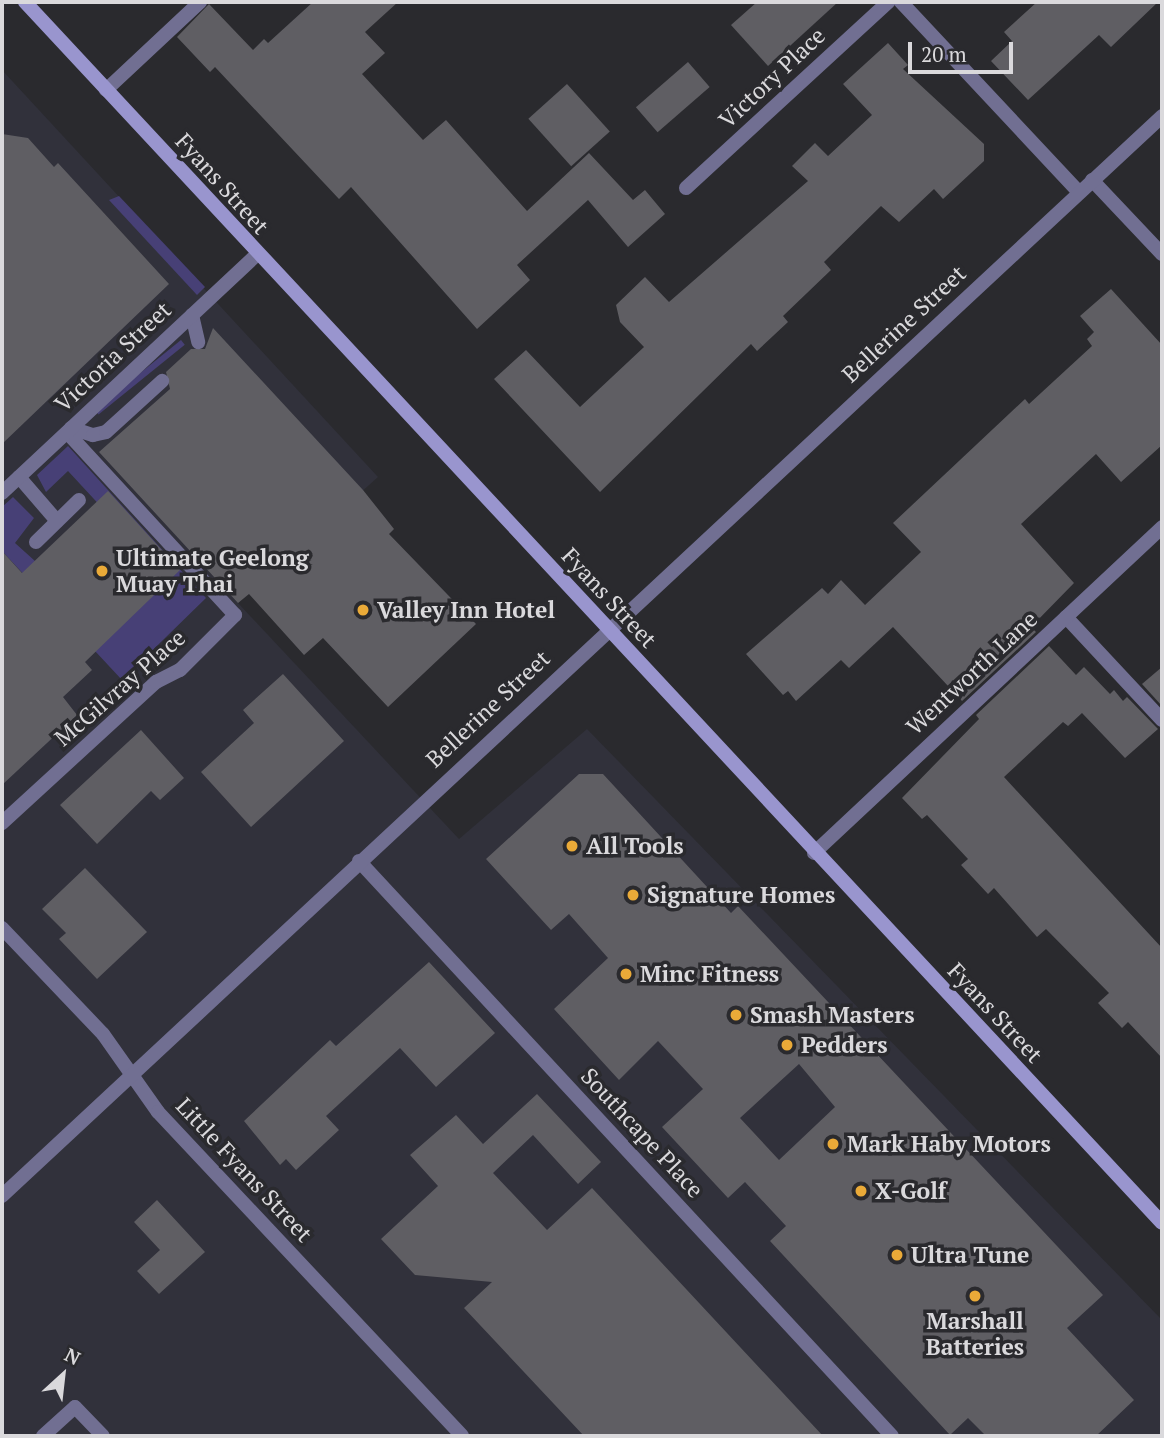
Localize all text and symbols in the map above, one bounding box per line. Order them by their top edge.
street label: Victory Place [713,22,831,134]
scale bar [912,28,1017,72]
text: 20 m [921,40,967,68]
street label: Fyans Street [169,128,275,240]
street label: Bellerine Street [836,260,972,388]
street label: Victoria Street [49,296,177,418]
street label: Fyans Street [556,542,662,654]
place label: Ultimate Geelong Muay Thai [116,544,309,598]
marker: Ultimate Geelong Muay Thai [94,563,110,579]
place label: Valley Inn Hotel [377,596,555,624]
marker: Valley Inn Hotel [355,602,371,618]
street label: Wentworth Lane [901,605,1043,741]
street label: McGilvray Place [49,624,191,752]
street label: Bellerine Street [420,645,556,773]
place label: All Tools [586,832,684,860]
marker: All Tools [564,838,580,854]
place label: Signature Homes [647,881,835,909]
marker: Signature Homes [625,887,641,903]
street label: Fyans Street [942,957,1048,1069]
place label: Minc Fitness [640,960,779,988]
marker: Minc Fitness [618,966,634,982]
place label: Smash Masters [750,1001,915,1029]
marker: Smash Masters [728,1007,744,1023]
place label: Pedders [801,1031,888,1059]
marker: Pedders [779,1037,795,1053]
street label: Southcape Place [575,1063,709,1203]
street label: Little Fyans Street [170,1092,318,1248]
place label: Mark Haby Motors [847,1130,1051,1158]
marker: Mark Haby Motors [825,1136,841,1152]
place label: X-Golf [875,1177,946,1205]
marker: X-Golf [853,1183,869,1199]
place label: Ultra Tune [911,1241,1029,1269]
marker: Ultra Tune [889,1247,905,1263]
marker: Marshall Batteries [967,1288,983,1304]
place label: Marshall Batteries [926,1307,1024,1361]
north arrow [28,1340,98,1410]
text: N [61,1341,85,1370]

